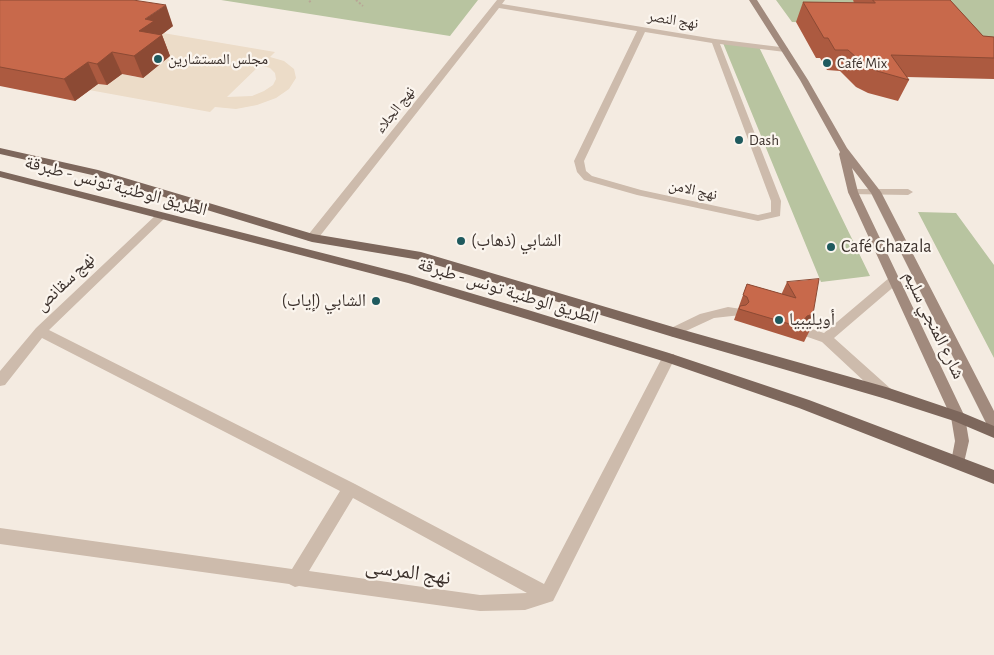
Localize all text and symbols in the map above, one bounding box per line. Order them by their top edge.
street label: نهج النصر [646,7,700,33]
place label: مجلس المستشارين [168,50,268,68]
marker: مجلس المستشارين [152,53,164,65]
place label: Café Mix [837,54,887,72]
marker: Café Mix [821,57,833,69]
street label: نهج الجلاء [371,83,419,137]
place label: Dash [749,131,779,149]
marker: Dash [733,134,745,146]
street label: الطريق الوطنية تونس - طبرقة [22,151,210,221]
street label: نهج الامن [667,176,719,204]
place label: الشابي (ذهاب) [471,230,562,252]
marker: الشابي (ذهاب) [455,235,467,247]
place label: Café Ghazala [841,236,932,258]
marker: Café Ghazala [825,241,837,253]
street label: نهج سقانص [31,248,99,316]
street label: الطريق الوطنية تونس - طبرقة [415,253,601,329]
street label: شارع المنجي سليم [899,267,969,383]
place label: الشابي (إياب) [282,290,366,312]
marker: الشابي (إياب) [370,295,382,307]
place label: أويليبيا [789,309,835,331]
marker: أويليبيا [773,314,785,326]
street label: نهج المرسى [364,554,452,590]

